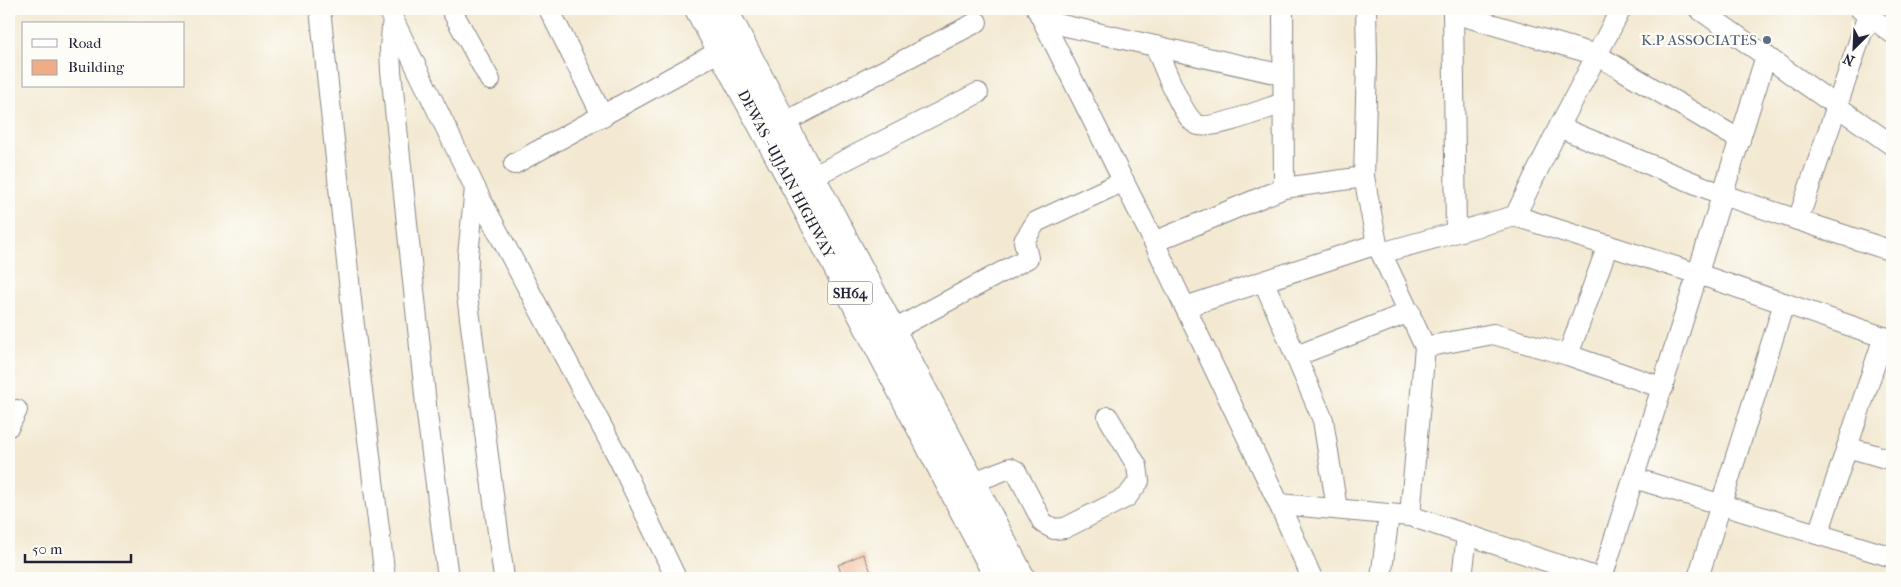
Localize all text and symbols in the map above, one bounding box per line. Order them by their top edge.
legend [22,22,185,88]
north arrow [1828,22,1878,72]
place label: K.P ASSOCIATES [1641,31,1757,49]
text: Road [68,34,102,52]
marker: K.P ASSOCIATES [1761,34,1773,46]
text: N [1840,49,1857,69]
text: Building [68,58,125,76]
street label: DEWAS - UJJAIN HIGHWAY [734,87,838,262]
road number: SH64 [828,282,872,304]
scale bar [25,532,131,564]
text: 50 m [32,540,63,558]

